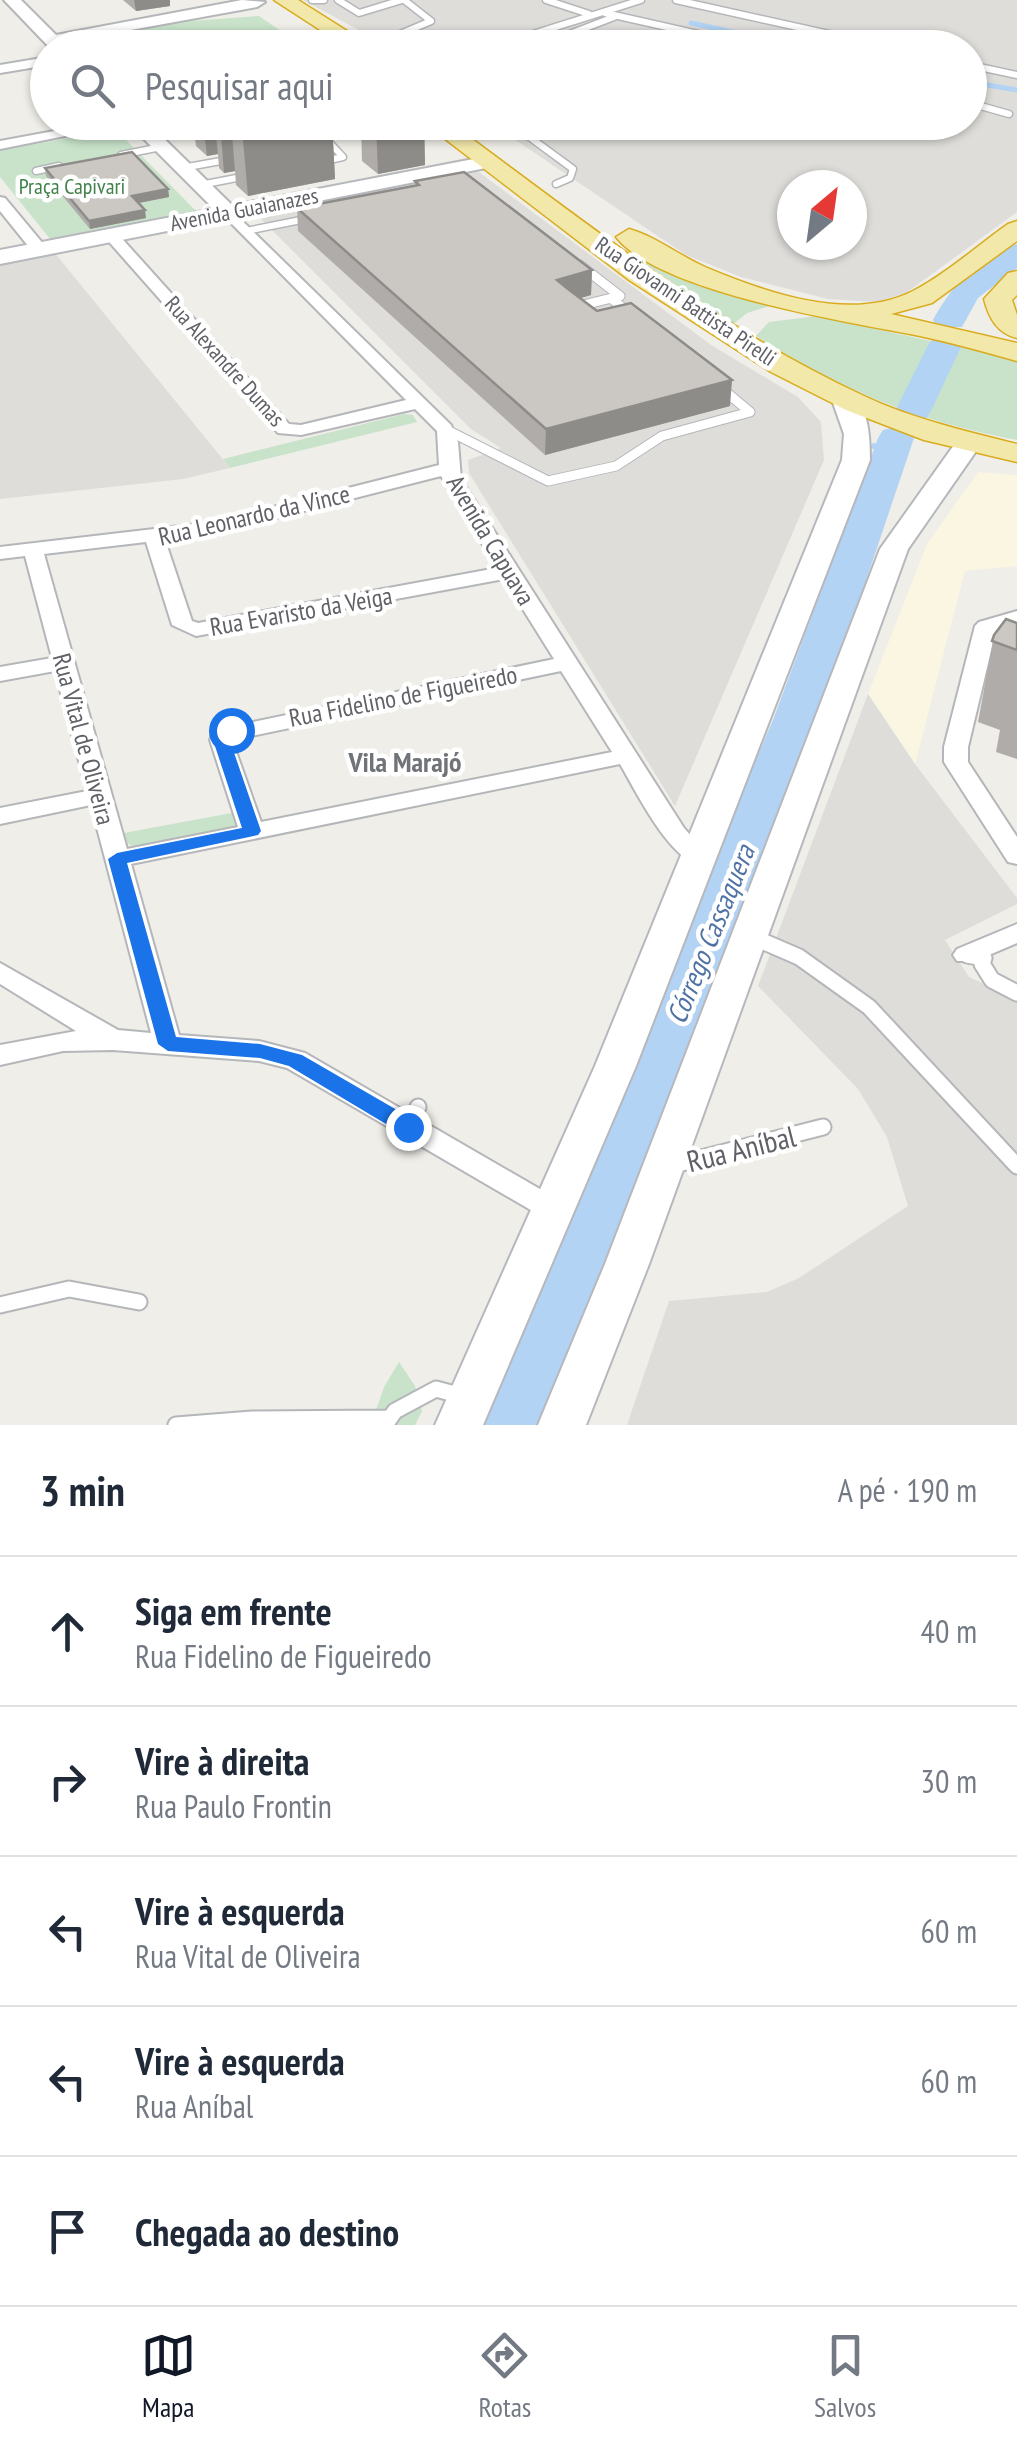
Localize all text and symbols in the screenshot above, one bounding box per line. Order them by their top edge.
search box [30,30,987,140]
icon: search [65,58,120,113]
text: Pesquisar aqui [145,61,334,110]
north arrow [777,170,867,260]
park label: Praça Capivari [19,172,125,200]
street label: Avenida Guaianazes [168,181,320,237]
street label: Rua Giovanni Battista Pirelli [590,230,782,372]
street label: Rua Alexandre Dumas [159,290,291,432]
street label: Avenida Capuava [440,469,542,611]
street label: Rua Leonardo da Vince [155,477,353,553]
street label: Rua Evaristo da Veiga [207,579,395,643]
street label: Rua Vital de Oliveira [46,650,122,828]
street label: Rua Fidelino de Figueiredo [286,658,520,734]
route start [209,708,255,754]
district label: Vila Marajó [347,743,462,780]
water label: Córrego Cassaquera [657,838,763,1029]
route end [386,1105,432,1151]
street label: Rua Aníbal [682,1116,800,1180]
text: 3 min [40,1463,125,1518]
text: A pé · 190 m [838,1469,977,1511]
text: Siga em frente [135,1586,332,1635]
icon: ahead [40,1604,95,1659]
text: 40 m [921,1610,977,1652]
text: Rua Fidelino de Figueiredo [135,1635,432,1677]
text: Vire à direita [135,1736,310,1785]
icon: right [40,1754,95,1809]
text: 30 m [921,1760,977,1802]
text: Rua Paulo Frontin [135,1785,332,1827]
text: Vire à esquerda [135,1886,345,1935]
icon: left [40,1904,95,1959]
text: 60 m [921,1910,977,1952]
text: Rua Vital de Oliveira [135,1935,361,1977]
text: Vire à esquerda [135,2036,345,2085]
icon: left [40,2054,95,2109]
text: 60 m [921,2060,977,2102]
text: Rua Aníbal [135,2085,253,2127]
icon: arrive [40,2204,95,2259]
text: Chegada ao destino [135,2207,399,2256]
tab: Mapa [141,2328,196,2425]
tab: Rotas [477,2328,532,2425]
tab: Salvos [814,2328,876,2425]

